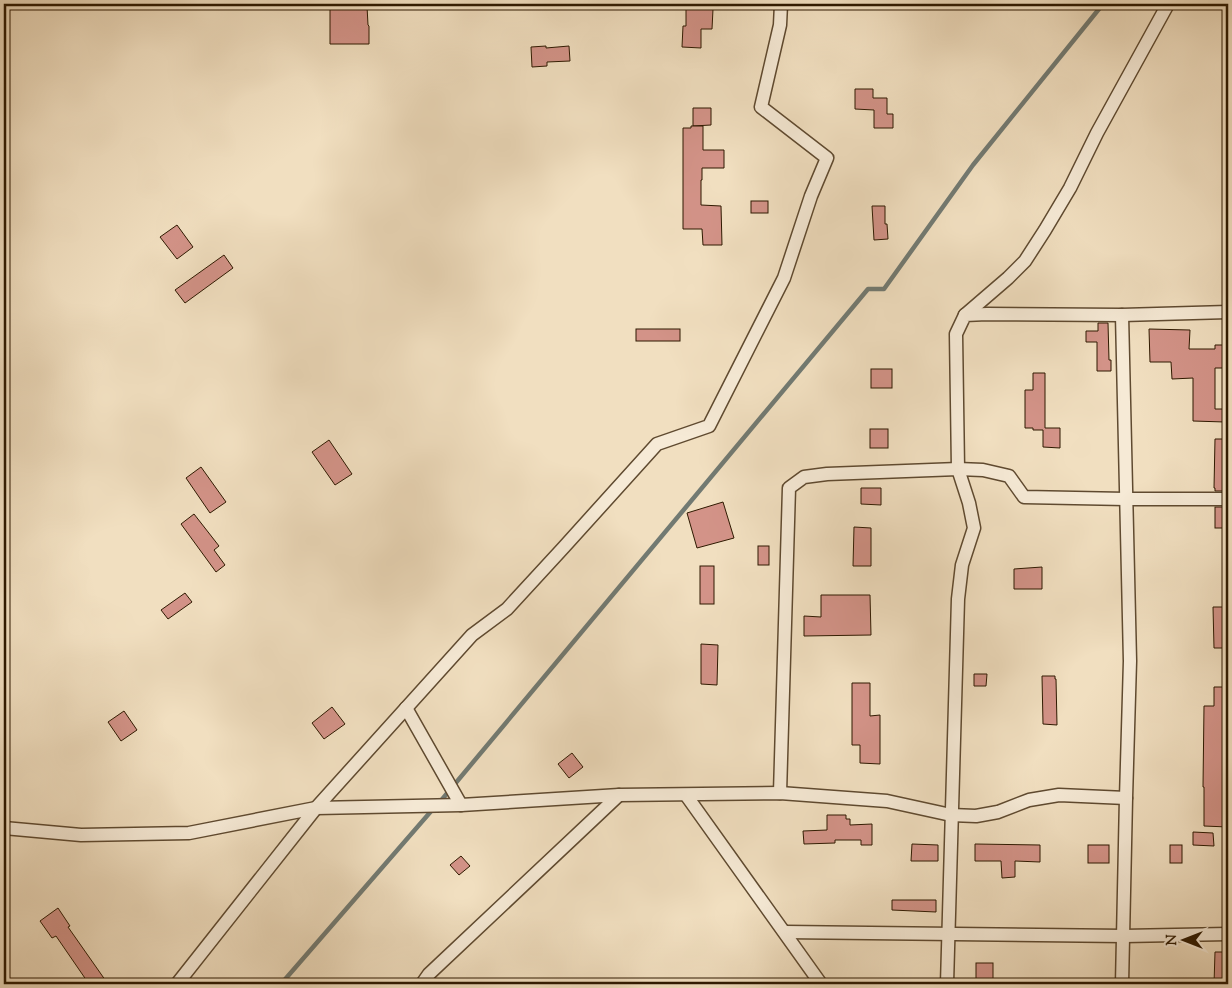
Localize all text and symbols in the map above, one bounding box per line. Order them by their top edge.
north arrow [1160,916,1210,966]
text: N [1163,934,1183,946]

